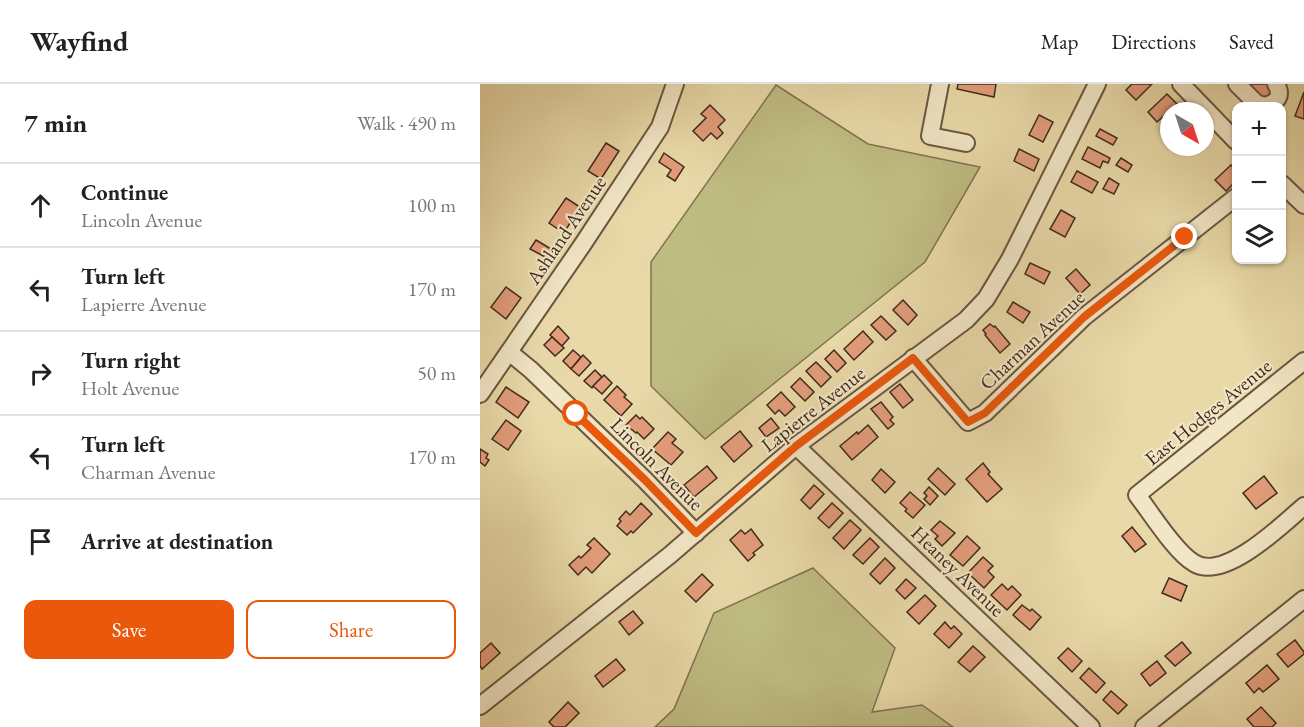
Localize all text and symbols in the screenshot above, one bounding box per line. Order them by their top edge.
text: Wayfind [30,23,128,59]
text: Map [1041,28,1078,55]
text: Directions [1111,28,1196,55]
text: Saved [1229,28,1274,55]
north arrow [1160,102,1214,156]
map controls [1232,102,1286,264]
button: + [1232,102,1286,156]
text: 7 min [24,106,87,140]
text: Walk · 490 m [357,110,456,136]
button: − [1232,156,1286,210]
street label: Ashland Avenue [520,171,612,290]
text: Continue [81,178,168,207]
icon: ahead [24,189,57,222]
text: 100 m [408,192,456,218]
text: Lincoln Avenue [81,207,202,233]
button: layers [1232,210,1286,264]
route end [1171,223,1197,249]
text: Turn left [81,262,165,291]
icon: left [24,273,57,306]
text: 170 m [408,276,456,302]
street label: Charman Avenue [974,284,1090,395]
text: Lapierre Avenue [81,291,206,317]
text: Turn right [81,346,180,375]
street label: East Hodges Avenue [1139,353,1277,471]
icon: right [24,357,57,390]
text: 50 m [417,360,456,386]
street label: Lapierre Avenue [756,360,871,458]
text: Holt Avenue [81,375,179,401]
route start [562,400,588,426]
street label: Lincoln Avenue [605,412,709,516]
text: Turn left [81,430,165,459]
icon: left [24,441,57,474]
text: 170 m [408,444,456,470]
text: Charman Avenue [81,459,216,485]
street label: Heaney Avenue [906,520,1011,622]
icon: arrive [24,525,57,558]
text: Arrive at destination [81,527,273,556]
button: Save [24,600,234,659]
button: Share [246,600,456,659]

